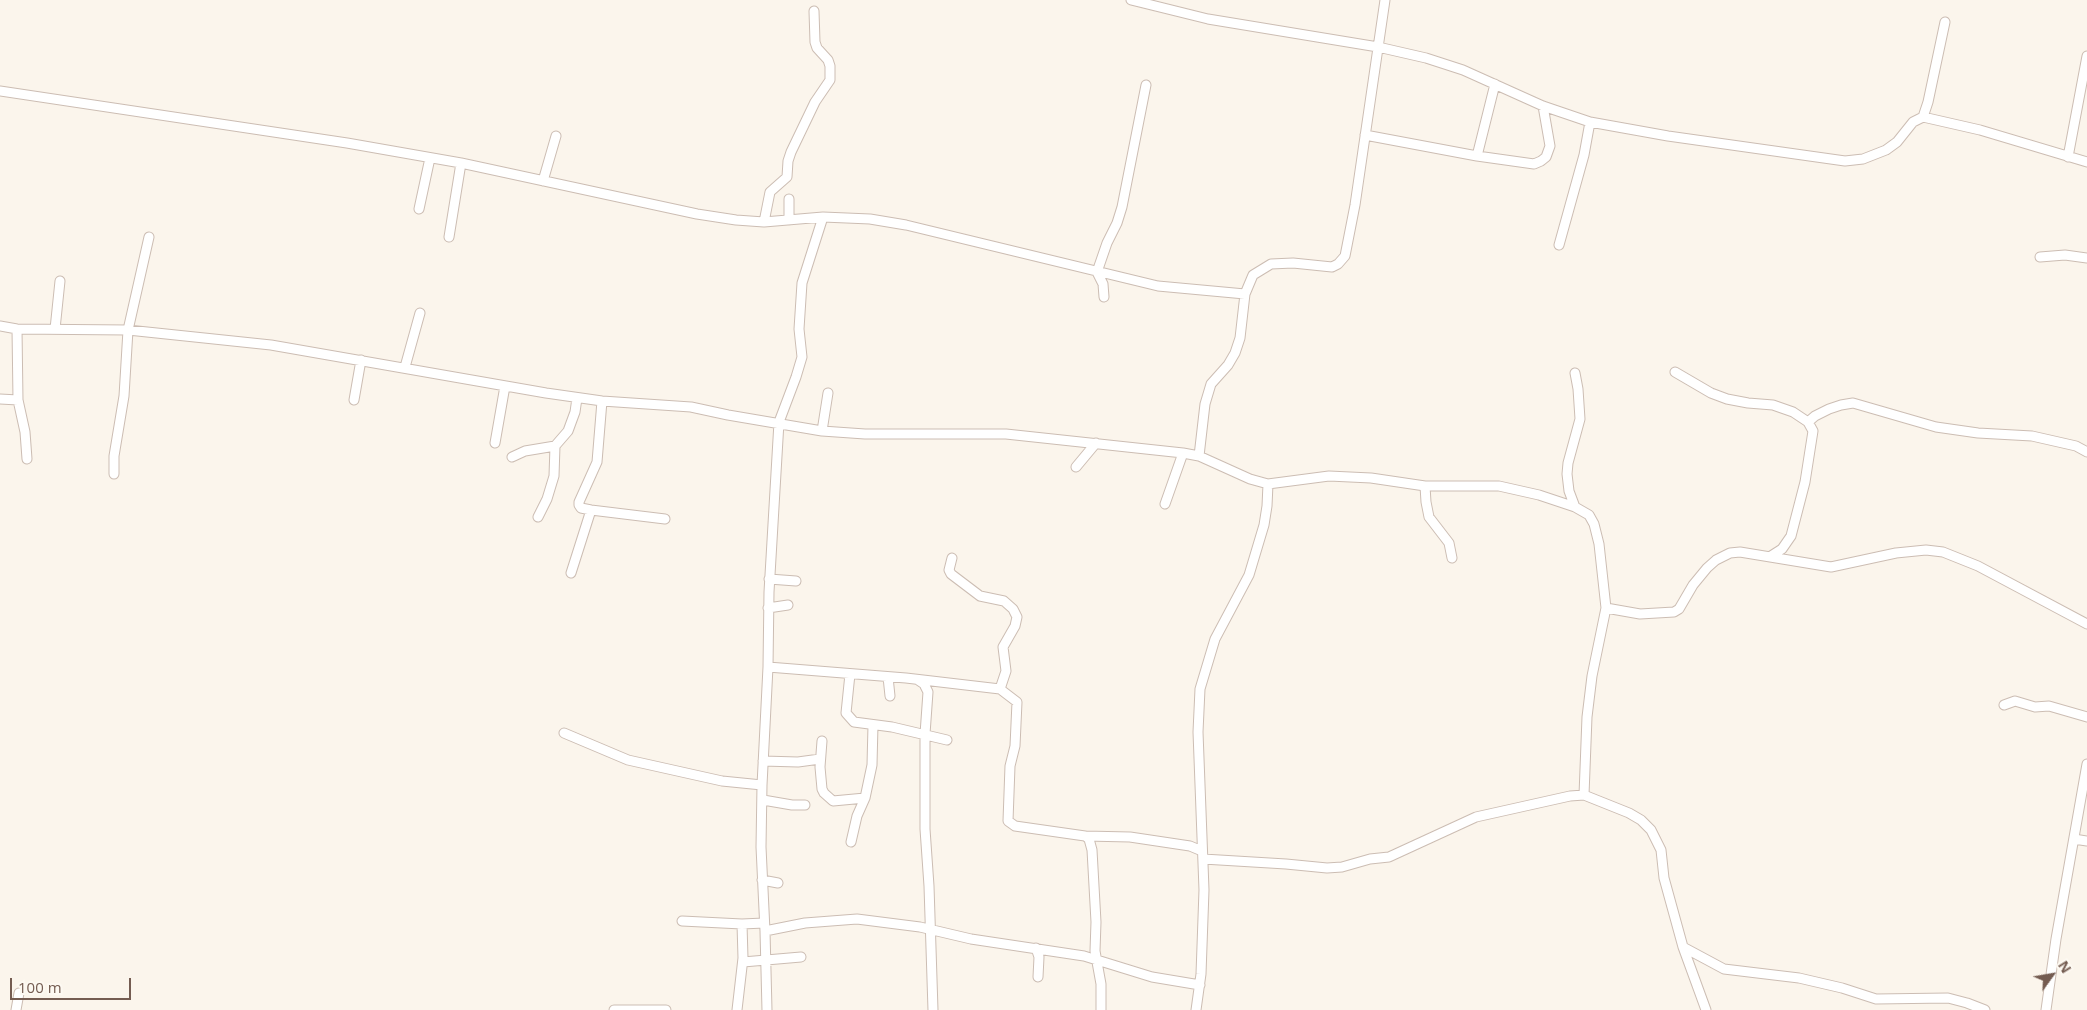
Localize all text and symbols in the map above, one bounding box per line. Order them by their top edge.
north arrow [2027,950,2077,1000]
text: N [2054,957,2076,977]
scale bar [12,968,134,1000]
text: 100 m [18,977,62,997]

